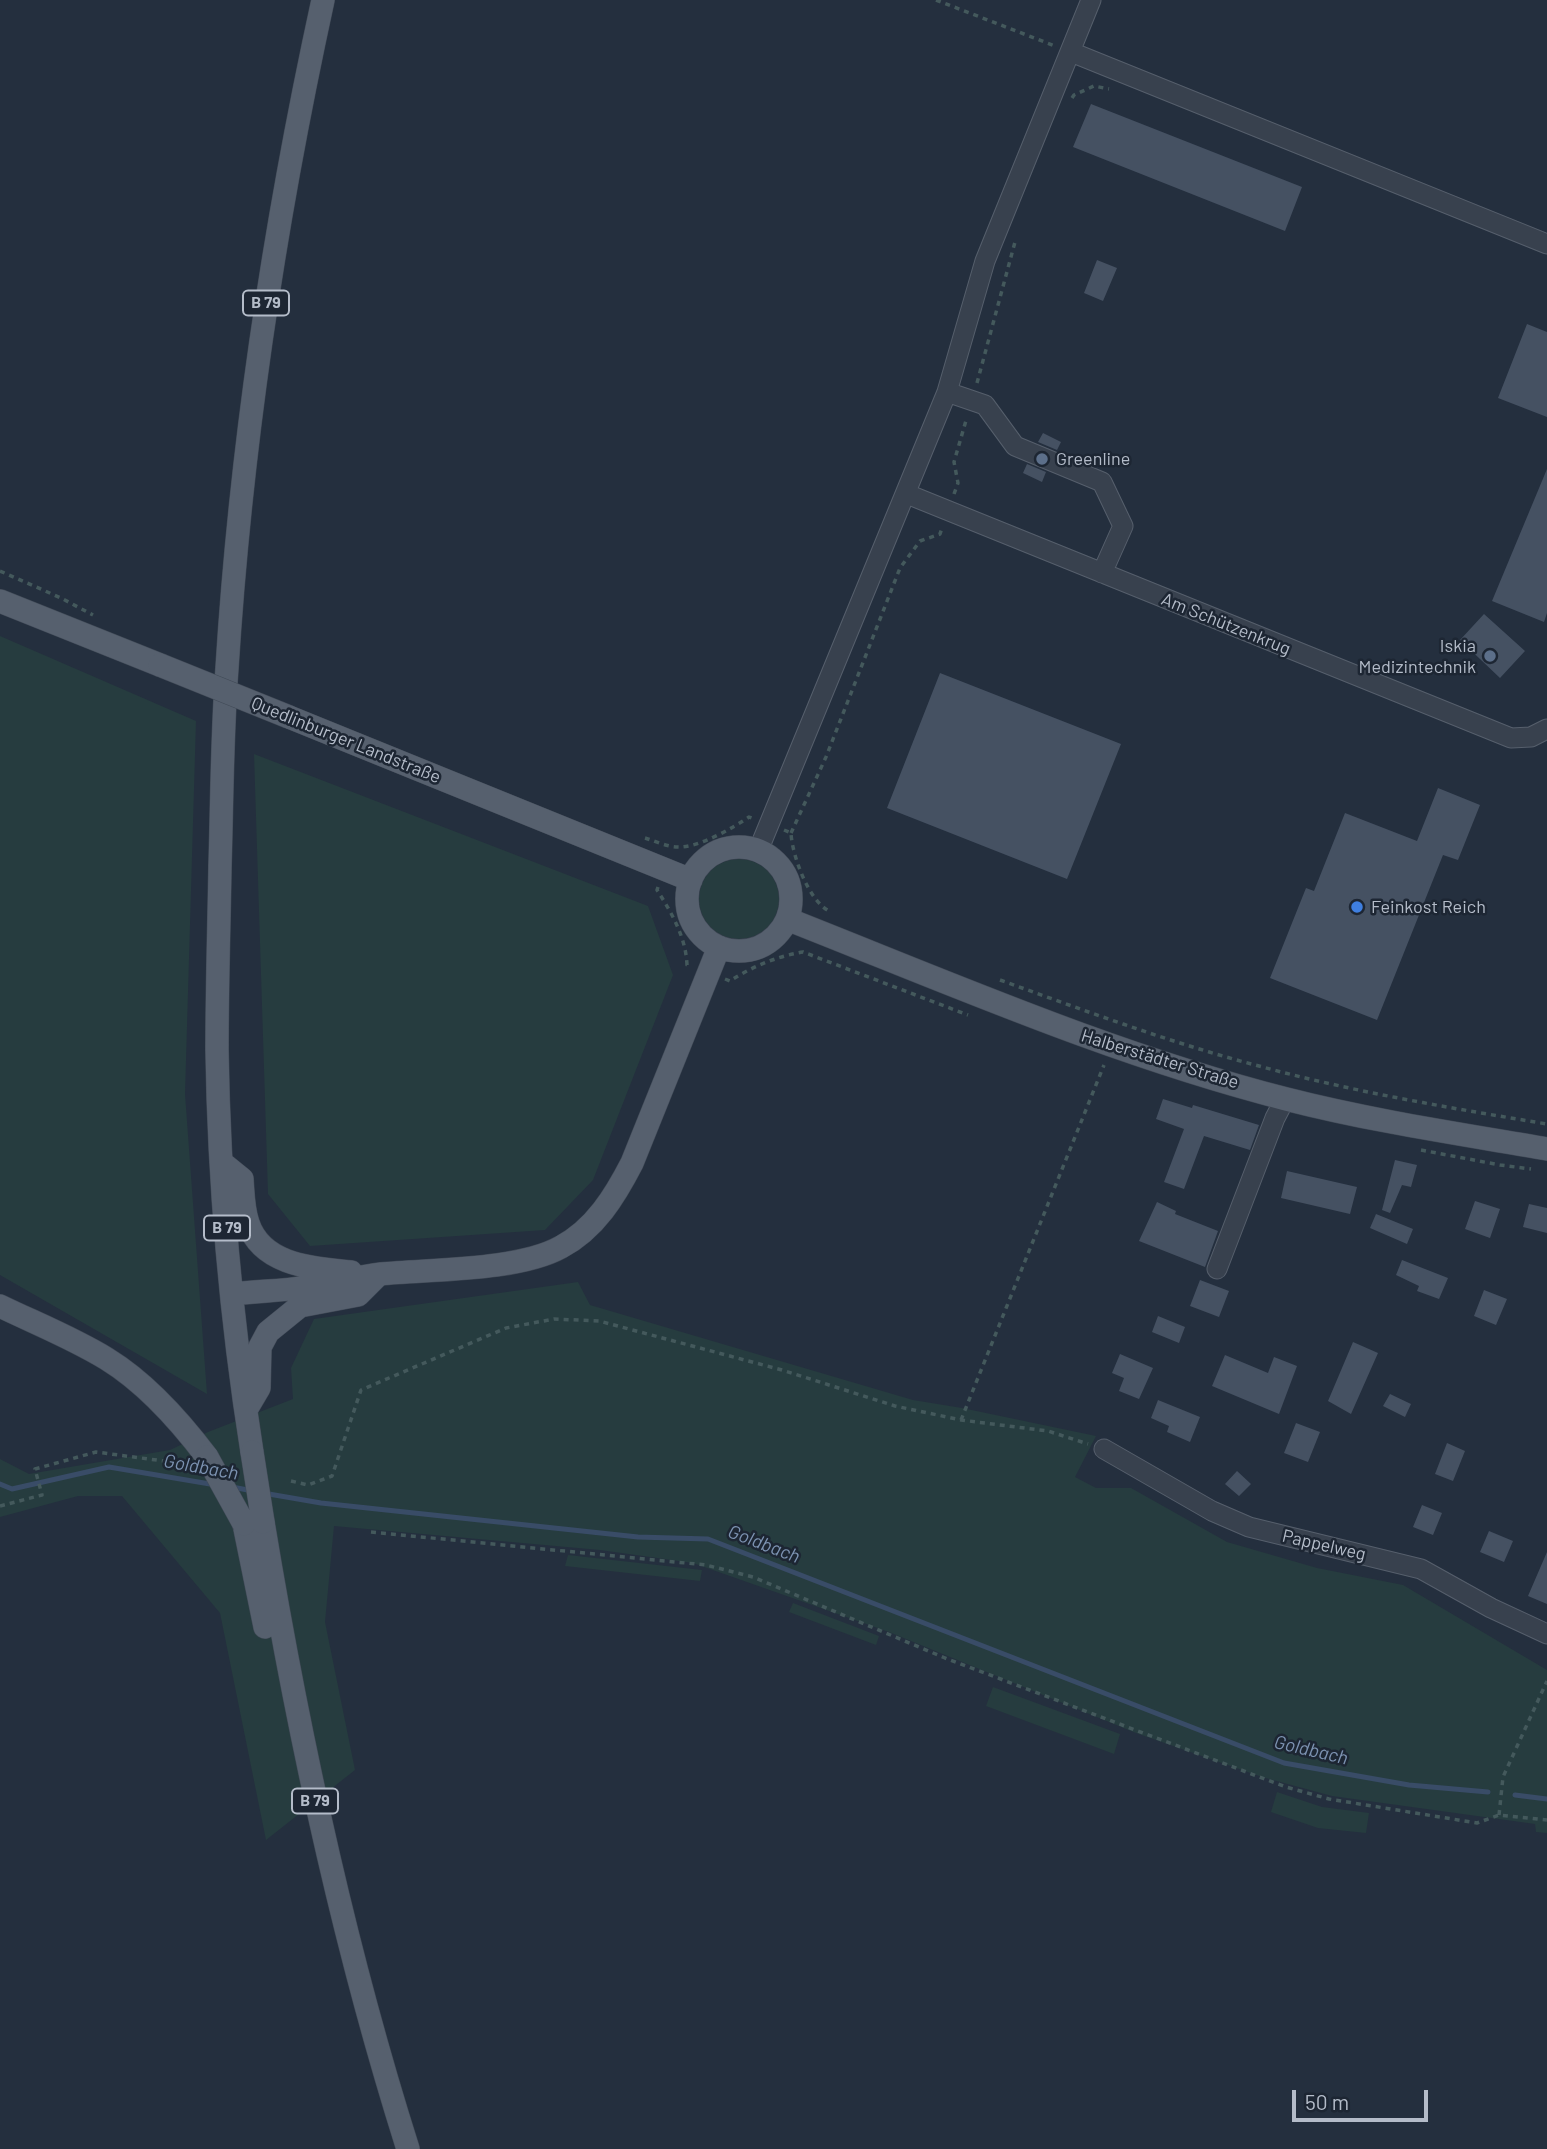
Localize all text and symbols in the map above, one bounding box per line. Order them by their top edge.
road number: B 79 [243,290,289,316]
place label: Greenline [1056,448,1130,470]
marker: Greenline [1034,451,1050,467]
street label: Am Schützenkrug [1158,588,1294,660]
place label: Iskia Medizintechnik [1359,635,1476,678]
marker: Iskia Medizintechnik [1482,648,1498,664]
street label: Quedlinburger Landstraße [248,692,444,788]
place label: Feinkost Reich [1371,896,1486,918]
marker: Feinkost Reich [1349,899,1365,915]
street label: Halberstädter Straße [1079,1025,1241,1093]
road number: B 79 [204,1216,250,1240]
water label: Goldbach [162,1449,240,1485]
water label: Goldbach [725,1520,803,1568]
street label: Pappelweg [1280,1525,1368,1565]
water label: Goldbach [1272,1730,1350,1770]
road number: B 79 [292,1788,338,1814]
scale bar [1295,2076,1432,2120]
text: 50 m [1305,2089,1349,2114]

